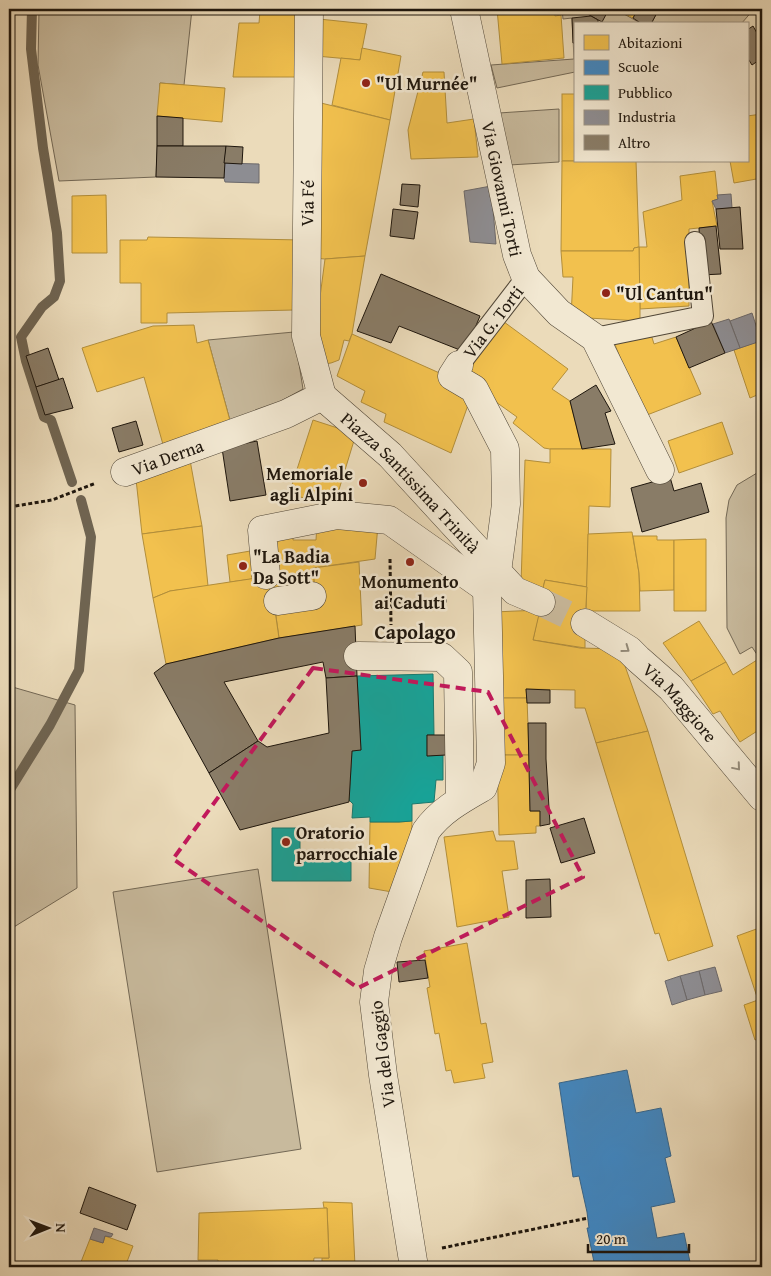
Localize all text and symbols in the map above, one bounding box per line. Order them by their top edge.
legend [574,22,748,162]
text: Abitazioni [618,32,683,53]
text: Scuole [618,56,659,77]
place label: "Ul Murnée" [376,70,477,97]
marker: "Ul Murnée" [360,77,372,89]
text: Pubblico [618,82,673,103]
text: Industria [618,106,676,127]
street label: Via Giovanni Torti [475,119,530,259]
text: Altro [618,132,651,153]
street label: Via Fé [293,179,321,227]
street label: Via G. Torti [456,279,529,364]
place label: "Ul Cantun" [616,280,713,307]
marker: "Ul Cantun" [600,287,612,299]
street label: Piazza Santissima Trinità [335,405,487,559]
street label: Via Derna [128,431,208,482]
place label: Memoriale agli Alpini [266,460,353,508]
marker: Memoriale agli Alpini [357,477,369,489]
place label: "La Badia Da Sott" [253,543,331,591]
marker: Monumento ai Caduti [404,556,416,568]
marker: "La Badia Da Sott" [237,560,249,572]
place label: Monumento ai Caduti [361,568,459,616]
district label: Capolago [374,617,456,646]
one-way arrow [620,643,630,652]
street label: Via Maggiore [637,656,724,748]
one-way arrow [731,761,740,770]
place label: Oratorio parrocchiale [296,819,398,867]
marker: Oratorio parrocchiale [280,836,292,848]
street label: Via del Gaggio [362,999,402,1109]
north arrow [22,1204,72,1254]
scale bar [588,1221,690,1253]
text: N [51,1223,71,1233]
text: 20 m [596,1228,627,1249]

